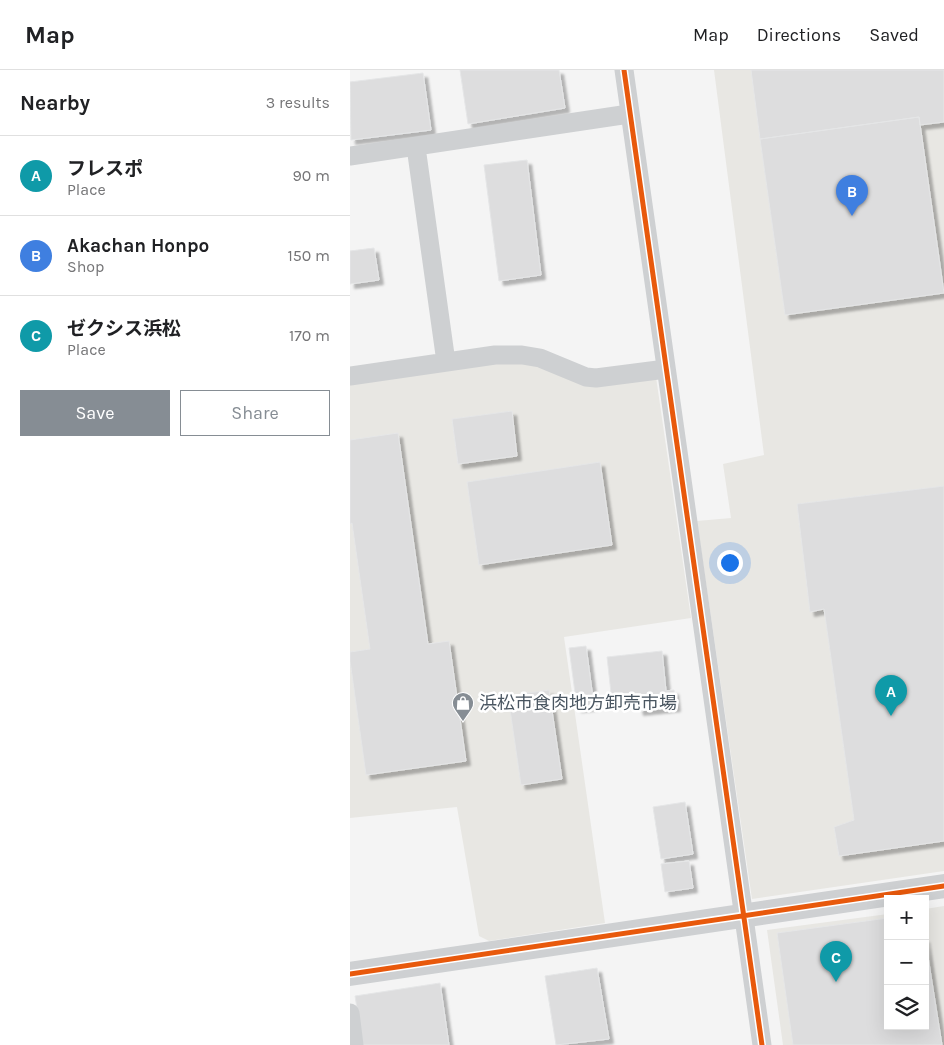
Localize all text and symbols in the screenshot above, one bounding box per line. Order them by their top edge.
text: Map [25,21,75,49]
text: Map [693,24,729,46]
text: Directions [757,24,841,46]
text: Saved [869,24,919,46]
text: Nearby [20,91,90,115]
text: 3 results [266,93,330,112]
text: フレスポ [67,158,143,180]
text: A [31,166,41,185]
text: 90 m [292,166,330,185]
pin: B [836,175,868,216]
text: Place [67,180,106,199]
text: Akachan Honpo [67,235,209,257]
text: B [31,246,41,265]
text: 150 m [287,246,330,265]
text: Shop [67,257,104,276]
text: ゼクシス浜松 [67,318,181,340]
text: C [31,326,41,345]
text: 170 m [289,326,330,345]
text: Place [67,340,106,359]
button: Save [20,390,170,436]
button: Share [180,390,330,436]
your location [717,550,743,576]
pin: A [875,675,907,716]
shop icon: 浜松市食肉地方卸売市場 [451,691,475,722]
place label: 浜松市食肉地方卸売市場 [479,692,677,714]
map controls [884,895,929,1030]
button: + [884,895,929,940]
button: − [884,940,929,985]
pin: C [820,941,852,982]
button: layers [884,985,929,1030]

